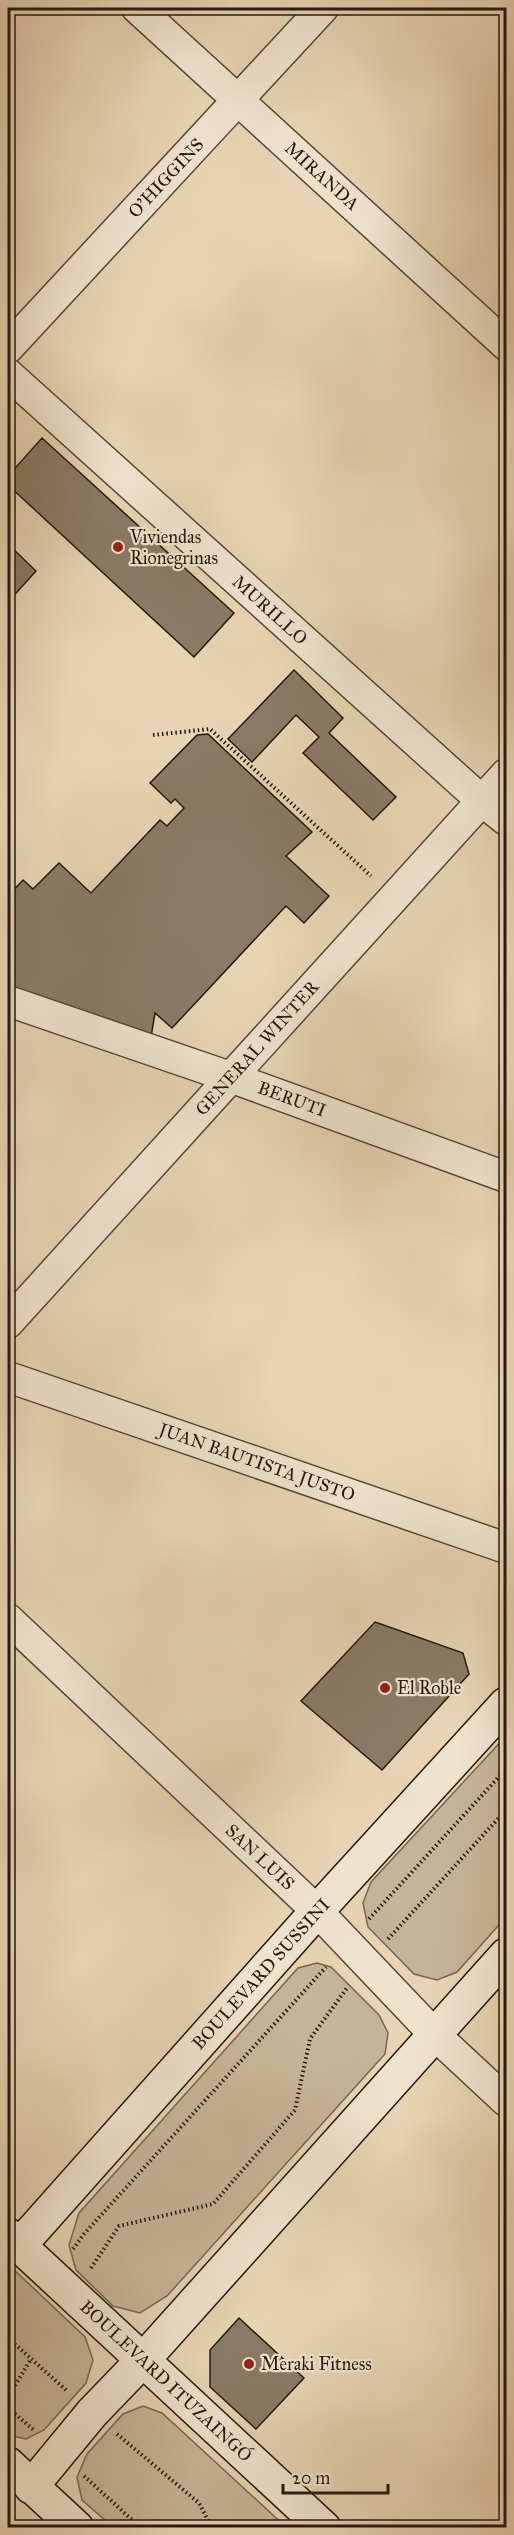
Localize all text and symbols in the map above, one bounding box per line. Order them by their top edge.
street label: O'HIGGINS [124,134,208,222]
street label: MIRANDA [280,137,364,215]
place label: Viviendas Rionegrinas [129,526,218,570]
marker: Viviendas Rionegrinas [111,540,125,554]
street label: MURILLO [228,571,312,649]
street label: GENERAL WINTER [191,975,324,1120]
street label: BERUTI [255,1077,329,1122]
street label: JUAN BAUTISTA JUSTO [154,1417,358,1507]
place label: El Roble [397,1677,461,1699]
marker: El Roble [378,1681,392,1695]
street label: SAN LUIS [221,1819,299,1895]
street label: BOULEVARD SUSSINI [187,1894,335,2054]
street label: BOULEVARD ITUZAINGÓ [75,2294,258,2467]
place label: Meraki Fitness [261,2353,372,2375]
marker: Meraki Fitness [242,2357,256,2371]
scale bar [283,2457,388,2495]
text: 20 m [292,2467,330,2489]

